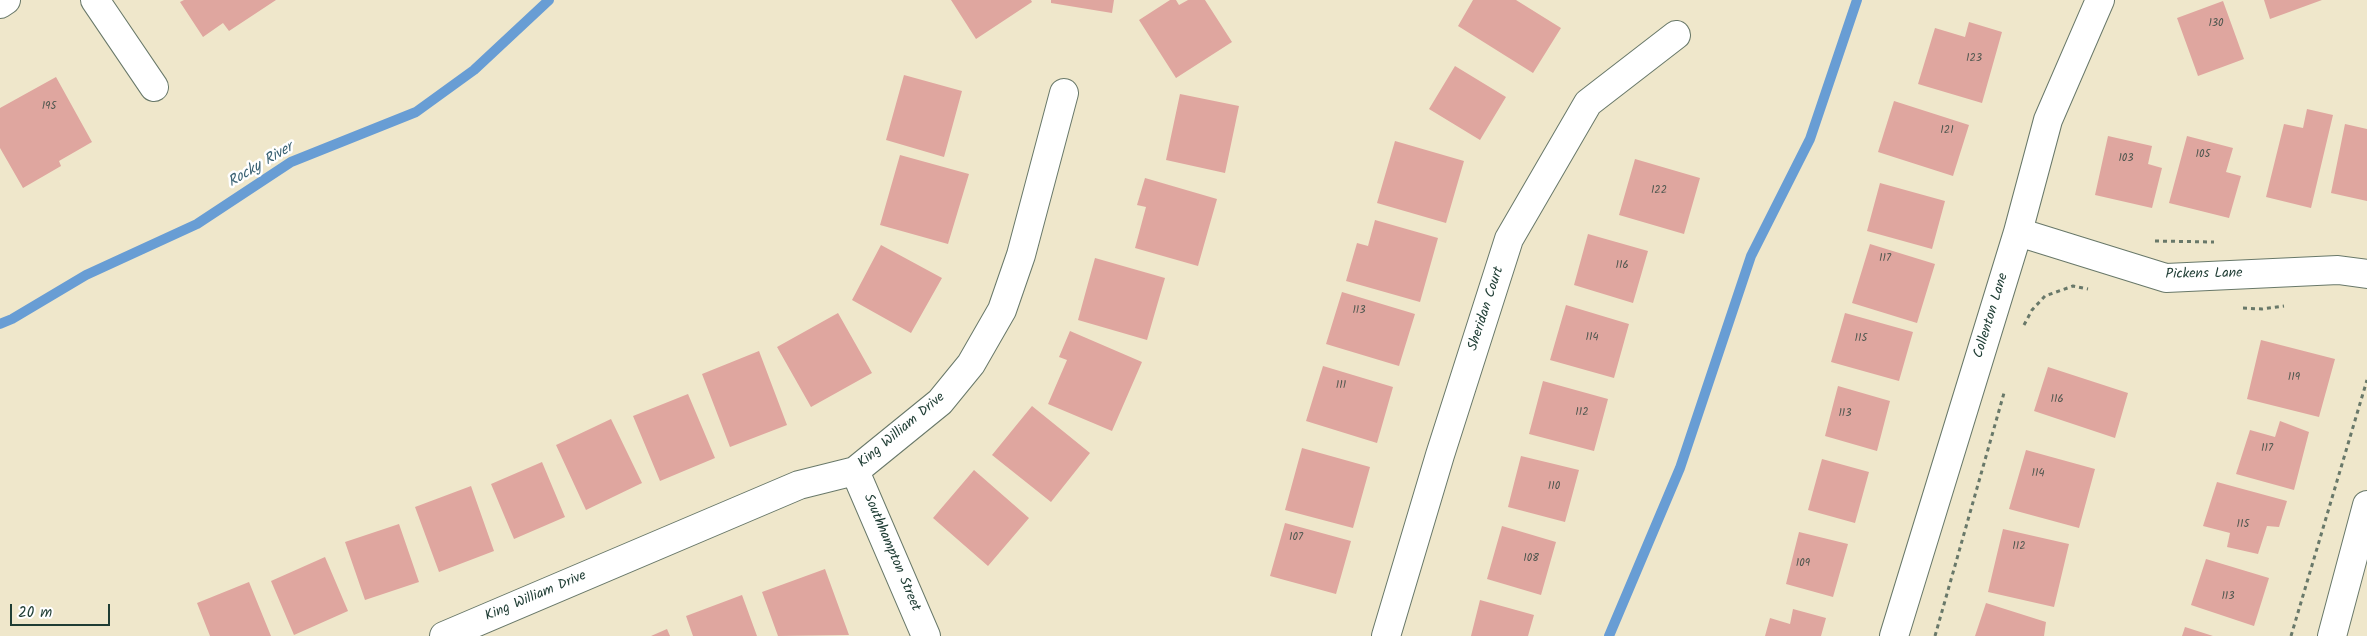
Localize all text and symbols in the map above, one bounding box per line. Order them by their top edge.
house number: 130 [2208,17,2224,31]
house number: 123 [1966,52,1982,66]
house number: 195 [42,100,56,114]
house number: 121 [1940,124,1954,138]
water label: Rocky River [225,140,297,192]
house number: 105 [2196,148,2210,162]
house number: 103 [2118,152,2134,166]
house number: 122 [1651,184,1667,198]
house number: 117 [1879,252,1891,266]
house number: 116 [1615,259,1629,273]
street label: Sheridan Court [1466,265,1508,353]
street label: Pickens Lane [2165,266,2243,284]
street label: Collenton Lane [1971,271,2013,361]
house number: 113 [1352,304,1366,318]
house number: 114 [1586,331,1598,345]
house number: 115 [1855,332,1867,346]
house number: 119 [2288,371,2300,385]
house number: 111 [1336,379,1346,393]
street label: King William Drive [855,390,949,472]
house number: 116 [2050,393,2064,407]
house number: 112 [1575,406,1589,420]
house number: 113 [1838,407,1852,421]
house number: 117 [2261,442,2273,456]
house number: 114 [2032,467,2044,481]
house number: 110 [1548,480,1560,494]
street label: Southhampton Street [859,492,923,614]
house number: 115 [2237,518,2249,532]
house number: 107 [1289,531,1303,545]
house number: 112 [2012,540,2026,554]
house number: 108 [1523,552,1539,566]
house number: 109 [1796,557,1810,571]
street label: King William Drive [483,568,589,626]
house number: 113 [2221,590,2235,604]
scale bar [12,594,112,626]
text: 20 m [18,601,52,625]

